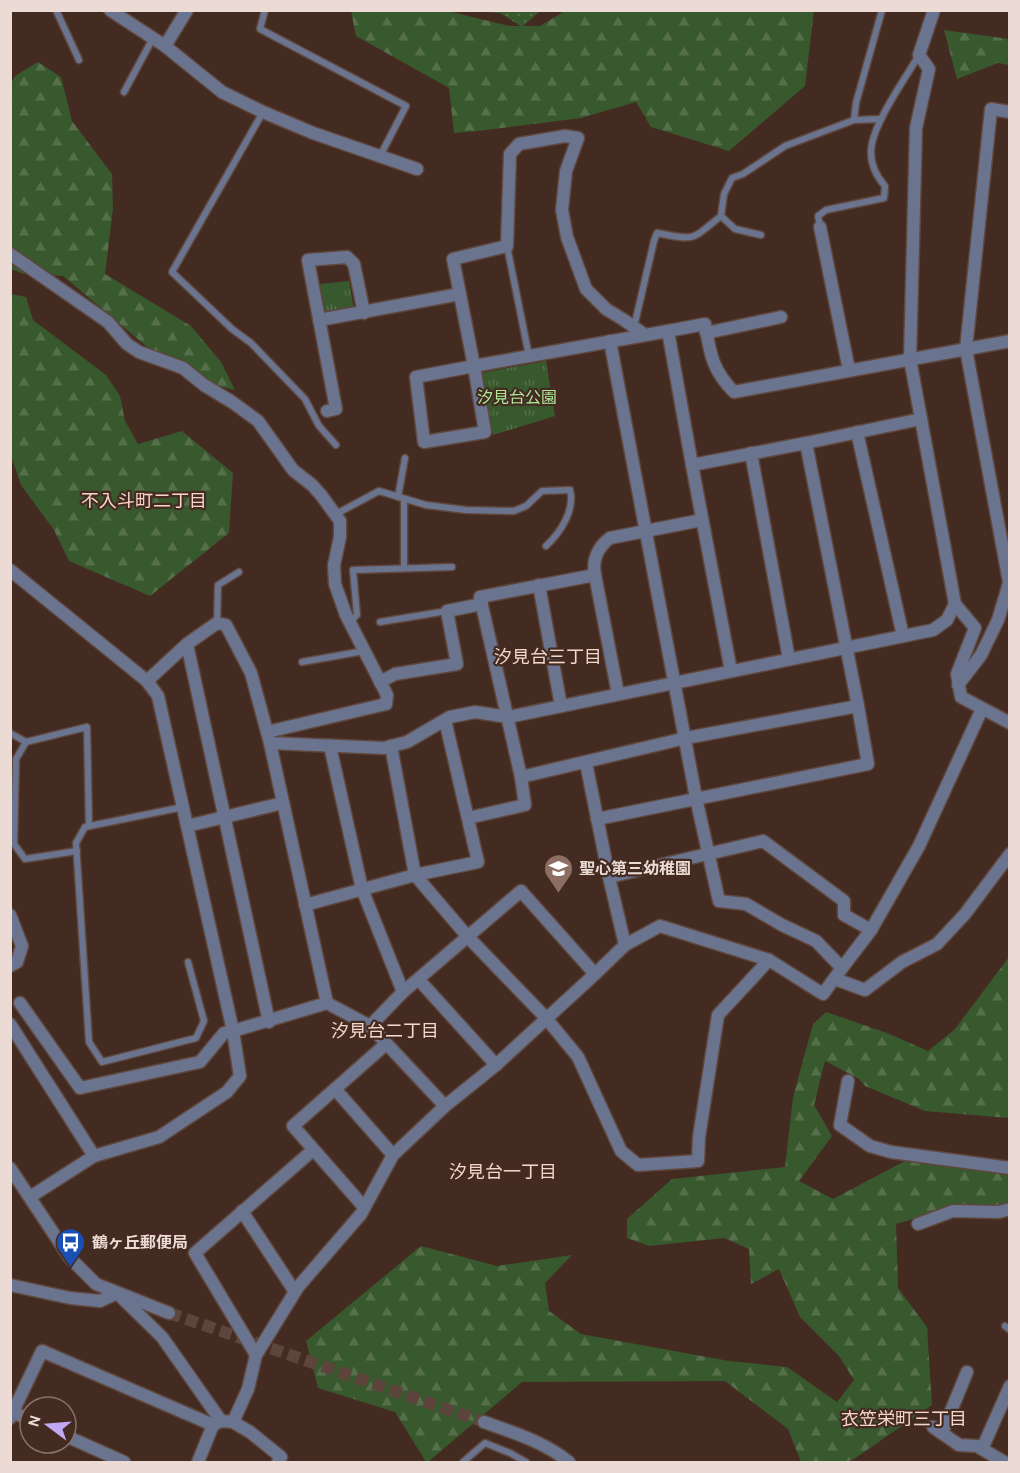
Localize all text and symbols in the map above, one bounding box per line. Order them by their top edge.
park label: 汐見台公園 [477,388,557,407]
district label: 不入斗町二丁目 [81,490,207,512]
district label: 汐見台三丁目 [494,646,602,668]
school or university icon: 聖心第三幼稚園 [542,852,574,894]
place label: 聖心第三幼稚園 [579,859,691,878]
district label: 汐見台二丁目 [331,1020,439,1042]
district label: 汐見台一丁目 [449,1161,557,1183]
bus stop icon: 鶴ヶ丘郵便局 [55,1226,87,1268]
place label: 鶴ヶ丘郵便局 [92,1233,188,1252]
north arrow [18,1395,78,1455]
district label: 衣笠栄町三丁目 [841,1408,967,1430]
text: N [23,1413,45,1429]

